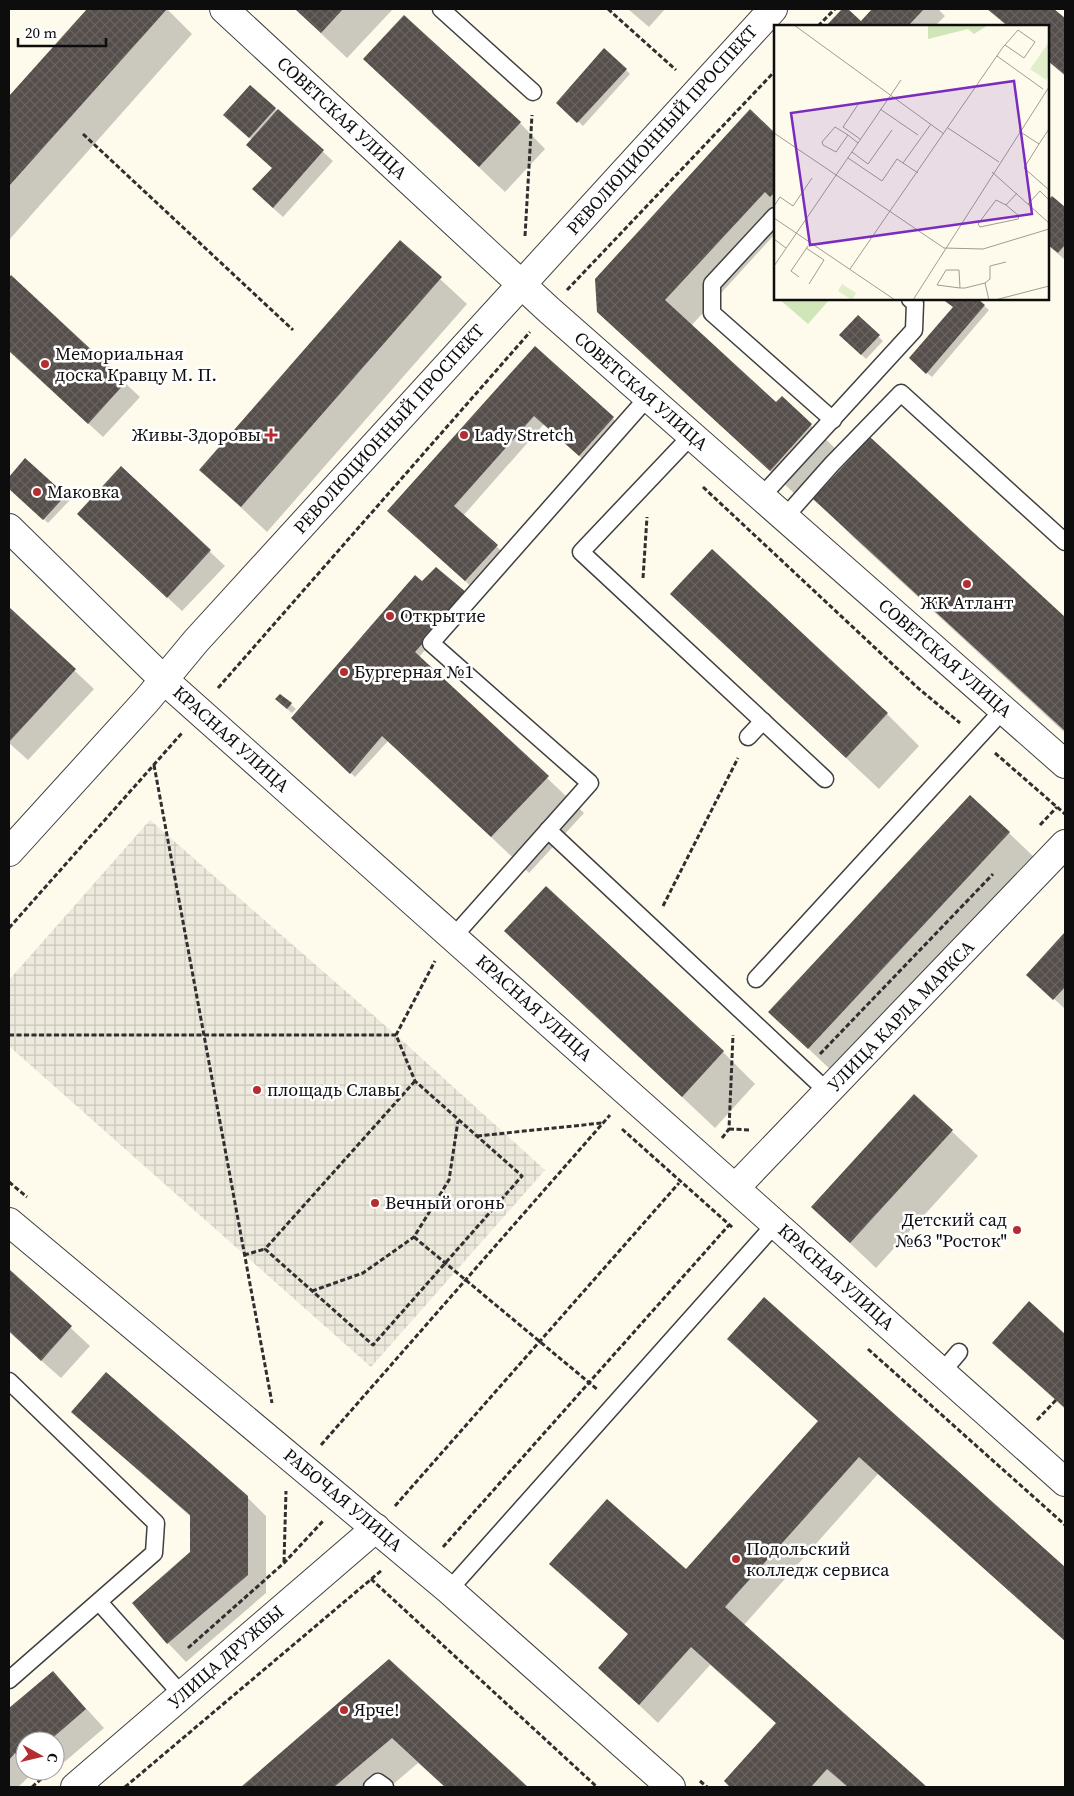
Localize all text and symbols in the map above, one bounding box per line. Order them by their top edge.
scale bar [18,15,105,47]
street label: РЕВОЛЮЦИОННЫЙ ПРОСПЕКТ [561,19,763,240]
text: 20 m [25,22,57,43]
inset map [774,25,1049,300]
street label: СОВЕТСКАЯ УЛИЦА [272,50,413,185]
street label: РЕВОЛЮЦИОННЫЙ ПРОСПЕКТ [288,318,490,539]
street label: СОВЕТСКАЯ УЛИЦА [569,325,714,456]
place label: Мемориальная доска Кравцу М. П. [55,341,217,387]
marker: Мемориальная доска Кравцу М. П. [39,358,51,370]
place label: Живы-Здоровы [132,422,261,447]
place label: Lady Stretch [474,422,574,447]
marker: Живы-Здоровы [265,429,277,441]
marker: Lady Stretch [458,429,470,441]
place label: Маковка [47,479,120,504]
marker: Маковка [31,486,43,498]
marker: ЖК Атлант [961,578,973,590]
place label: ЖК Атлант [920,590,1014,615]
street label: СОВЕТСКАЯ УЛИЦА [873,592,1018,723]
place label: Открытие [400,603,486,628]
marker: Открытие [384,610,396,622]
place label: Бургерная №1 [354,659,474,684]
marker: Бургерная №1 [338,666,350,678]
street label: КРАСНАЯ УЛИЦА [168,680,295,798]
street label: УЛИЦА КАРЛА МАРКСА [822,934,980,1097]
street label: КРАСНАЯ УЛИЦА [471,949,598,1067]
place label: площадь Славы [267,1077,400,1102]
marker: площадь Славы [251,1084,263,1096]
place label: Вечный огонь [385,1190,504,1215]
marker: Вечный огонь [369,1197,381,1209]
place label: Детский сад №63 "Росток" [896,1207,1007,1253]
street label: КРАСНАЯ УЛИЦА [773,1218,900,1336]
marker: Детский сад №63 "Росток" [1011,1224,1023,1236]
street label: РАБОЧАЯ УЛИЦА [278,1442,408,1557]
place label: Подольский колледж сервиса [746,1536,890,1582]
marker: Подольский колледж сервиса [730,1553,742,1565]
street label: УЛИЦА ДРУЖБЫ [162,1599,289,1714]
place label: Ярче! [354,1697,400,1722]
marker: Ярче! [338,1704,350,1716]
north arrow [15,1731,65,1781]
text: С [42,1752,63,1764]

